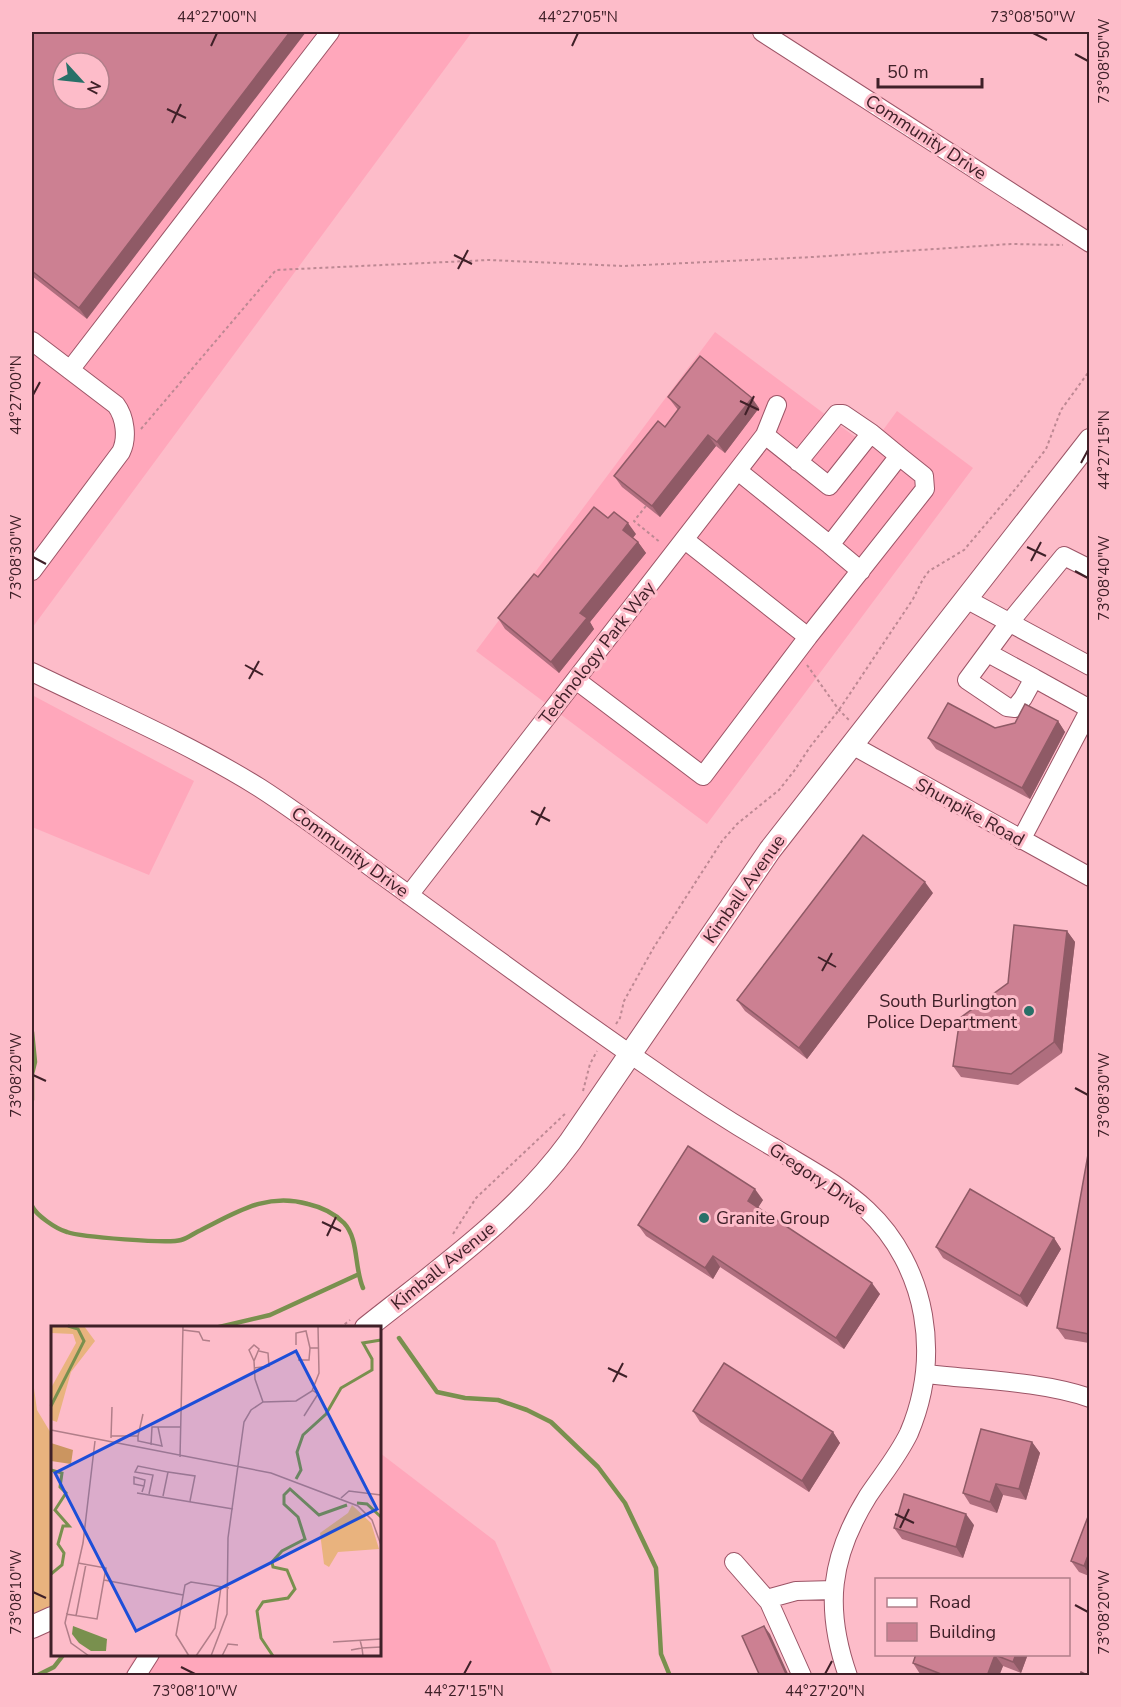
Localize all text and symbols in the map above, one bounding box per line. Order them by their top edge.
text: 44°27'00"N [177,7,257,27]
text: 44°27'05"N [538,7,618,27]
text: 73°08'50"W [990,7,1076,27]
text: 73°08'50"W [1094,18,1114,104]
north arrow [51,51,111,111]
scale bar [878,51,982,89]
text: 50 m [887,60,929,84]
text: N [81,77,106,98]
street label: Community Drive [861,89,991,185]
text: 44°27'00"N [6,355,26,435]
text: 44°27'15"N [1094,410,1114,490]
text: 73°08'30"W [6,514,26,600]
text: 73°08'40"W [1094,535,1114,621]
street label: Technology Park Way [534,576,661,730]
street label: Shunpike Road [911,772,1029,852]
street label: Community Drive [286,801,414,903]
street label: Kimball Avenue [698,830,790,948]
place label: South Burlington Police Department [866,989,1018,1034]
marker: South Burlington Police Department [1022,1004,1036,1018]
text: 73°08'20"W [6,1032,26,1118]
text: 73°08'30"W [1094,1052,1114,1138]
street label: Gregory Drive [764,1137,872,1221]
place label: Granite Group [716,1206,830,1230]
marker: Granite Group [697,1211,711,1225]
street label: Kimball Avenue [386,1217,500,1315]
inset map [51,1326,381,1656]
text: 73°08'10"W [6,1549,26,1635]
text: 73°08'20"W [1094,1569,1114,1655]
legend [875,1578,1070,1656]
text: Road [929,1590,971,1614]
text: Building [929,1620,996,1644]
text: 73°08'10"W [152,1681,238,1701]
text: 44°27'15"N [424,1681,504,1701]
text: 44°27'20"N [785,1681,865,1701]

